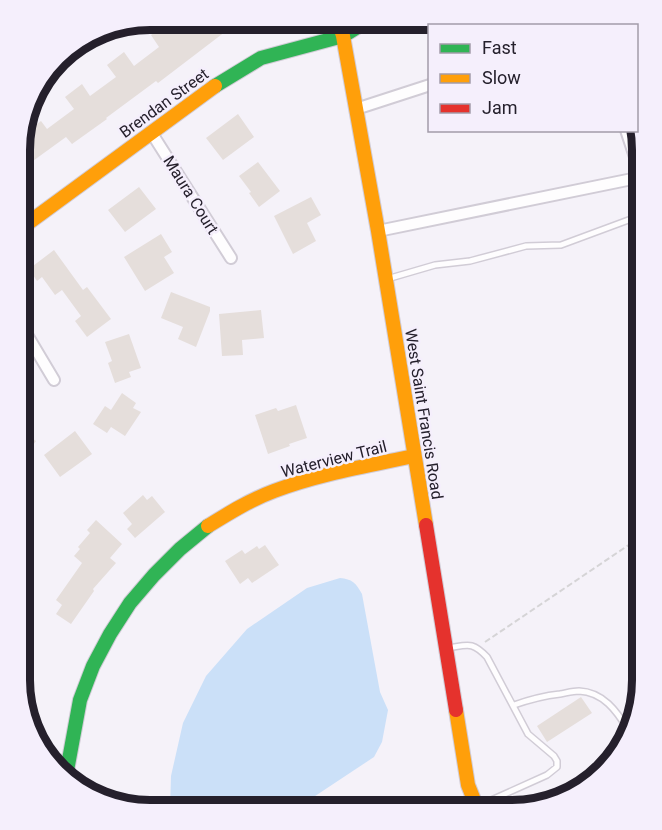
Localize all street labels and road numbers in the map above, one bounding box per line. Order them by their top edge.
street label: Brendan Street [116,64,212,142]
street label: Maura Court [159,152,223,238]
street label: West Saint Francis Road [401,327,447,501]
street label: Waterview Trail [279,437,389,481]

